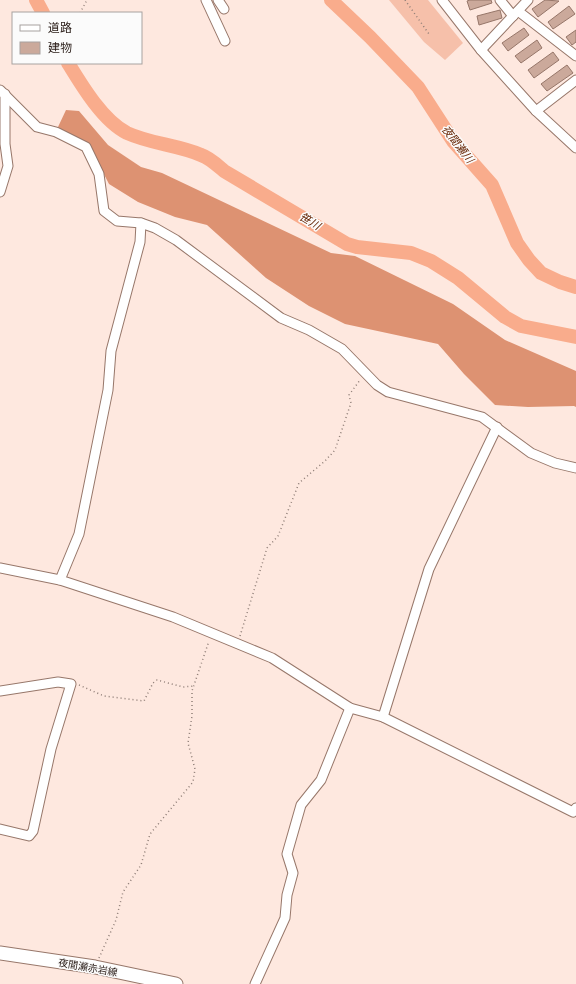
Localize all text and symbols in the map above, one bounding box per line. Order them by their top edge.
legend [12,12,142,64]
text: 道路 [48,18,72,37]
text: 建物 [48,38,72,57]
water label: 夜間瀬川 [438,122,478,167]
water label: 笹川 [296,208,324,234]
street label: 夜間瀬赤岩線 [57,955,119,980]

